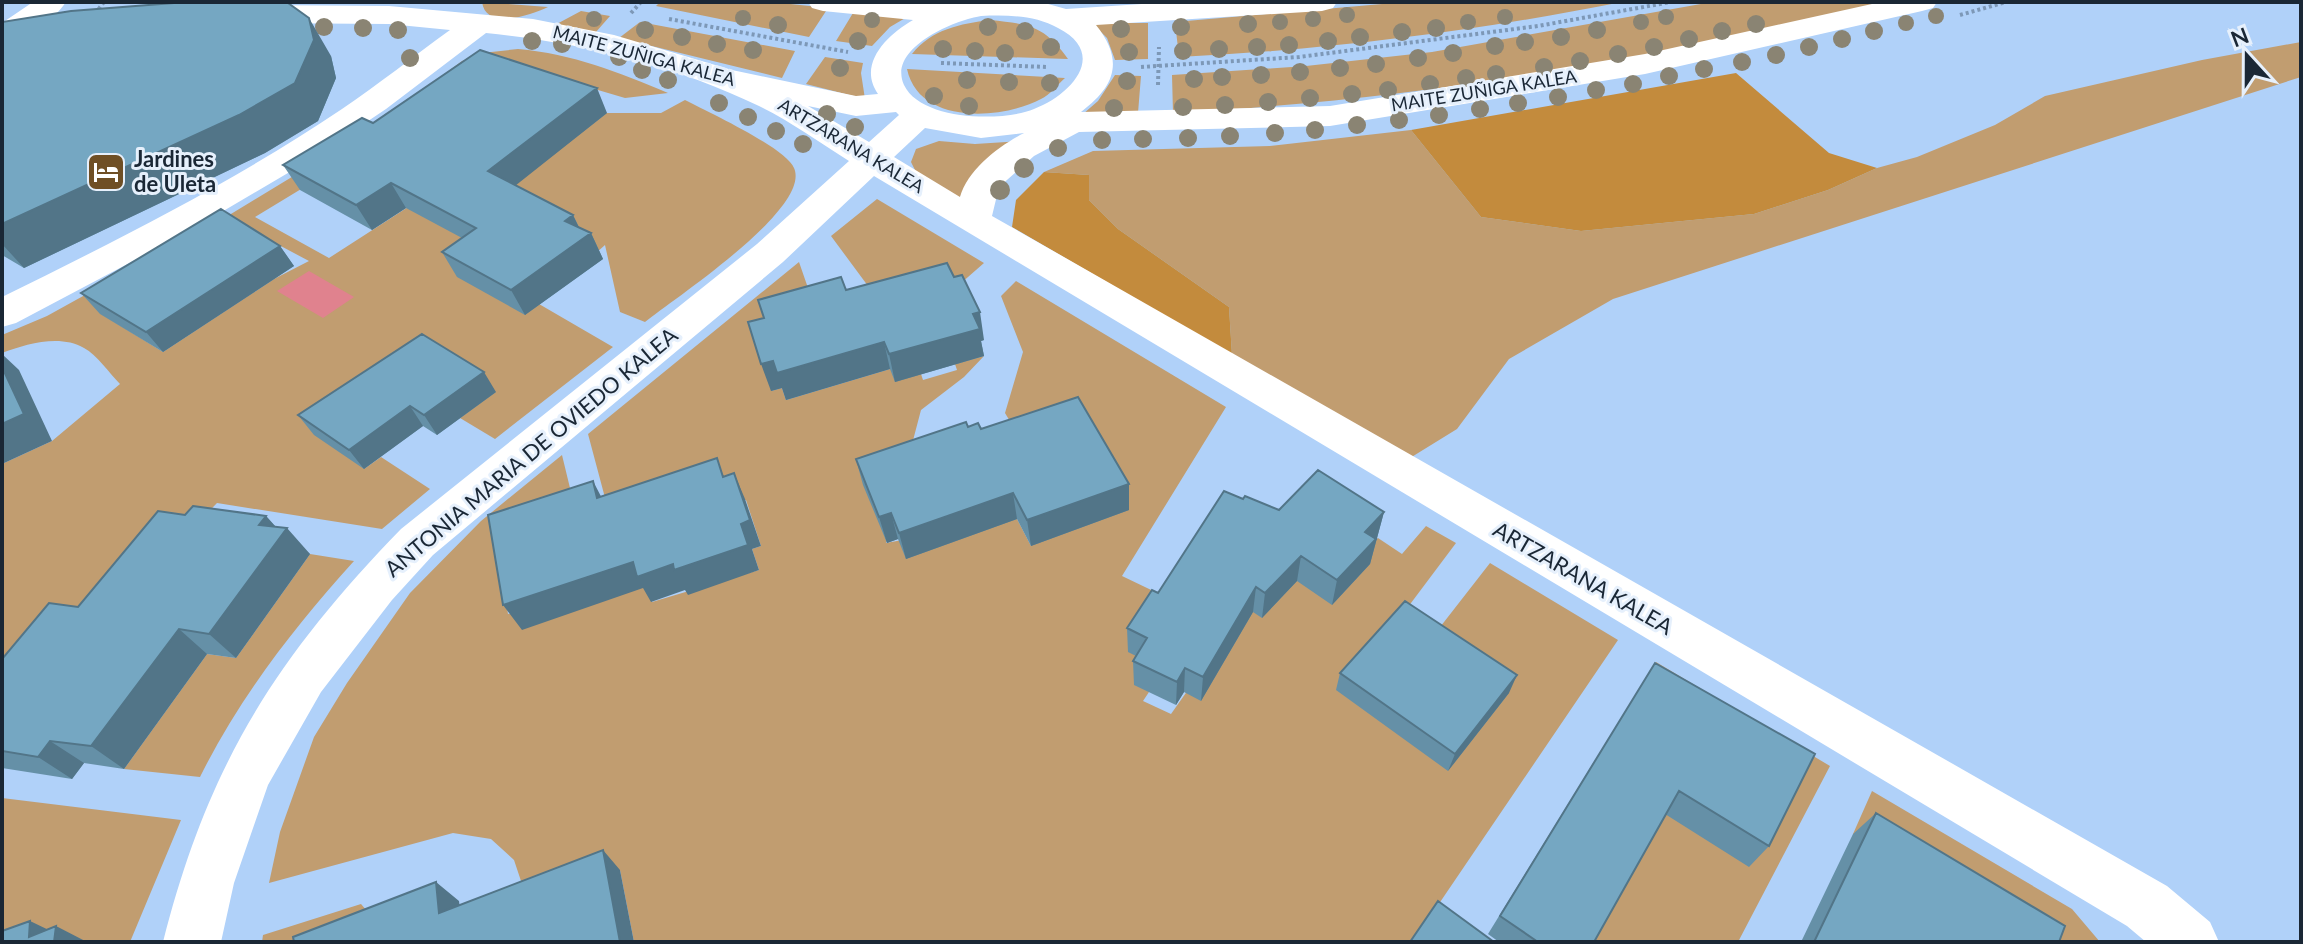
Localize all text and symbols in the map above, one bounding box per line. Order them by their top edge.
north arrow [2207,16,2287,96]
street label: MAITE ZUÑIGA KALEA [551,20,738,90]
text: N [2227,21,2252,53]
street label: MAITE ZUÑIGA KALEA [1389,64,1579,116]
street label: ARTZARANA KALEA [775,93,929,198]
place label: Jardines de Uleta [134,145,216,197]
hotel icon: Jardines de Uleta [85,151,127,193]
street label: ANTONIA MARIA DE OVIEDO KALEA [379,321,683,582]
street label: ARTZARANA KALEA [1489,515,1678,640]

